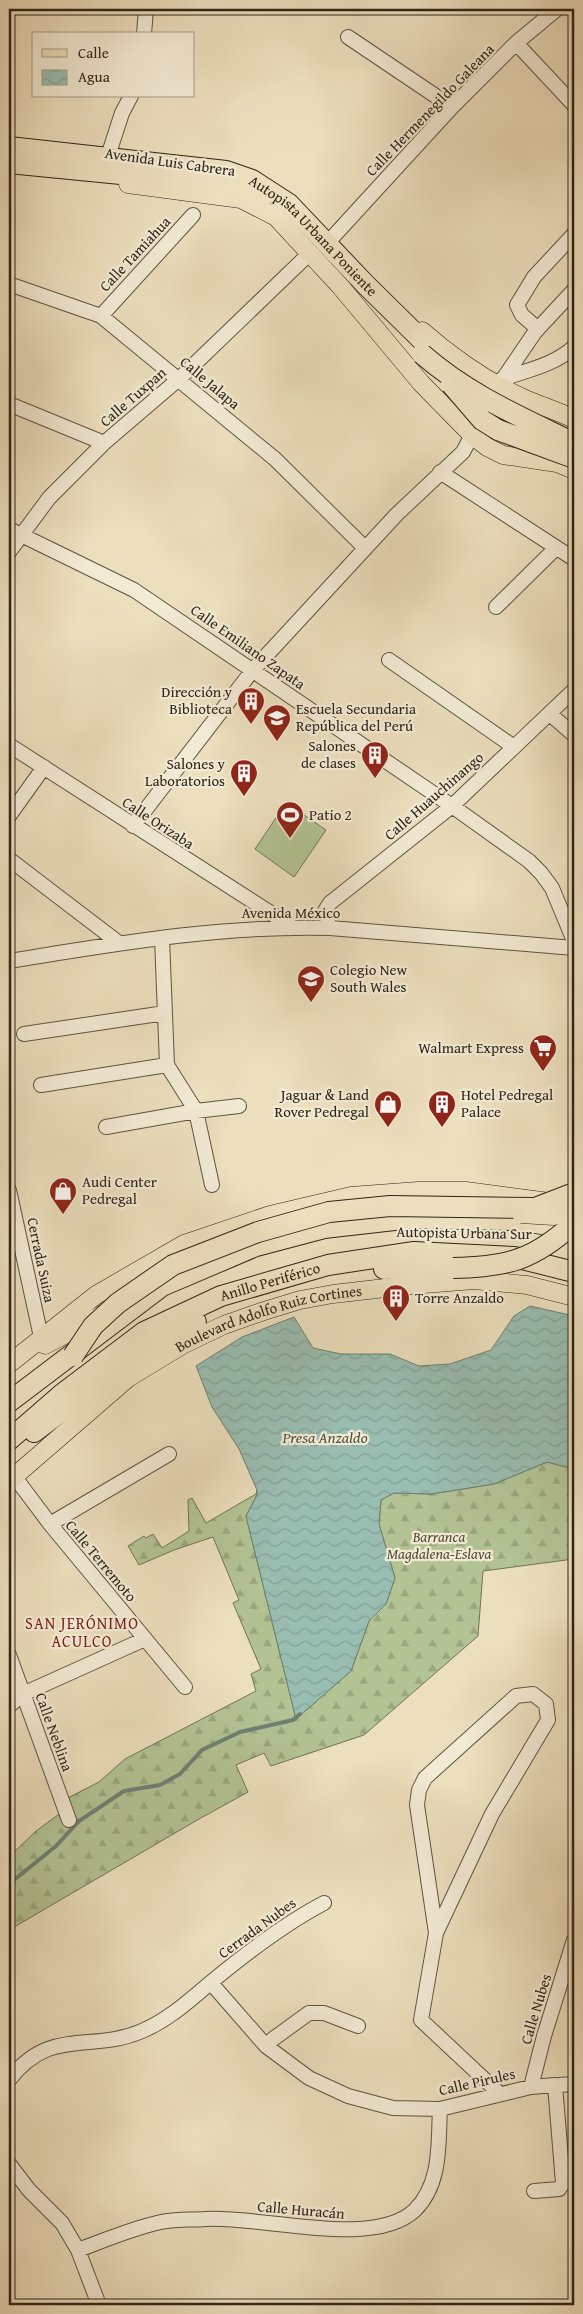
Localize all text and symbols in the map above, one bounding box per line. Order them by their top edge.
legend [32,32,195,98]
street label: Calle Hermenegildo Galeana [361,39,499,180]
text: Calle [78,42,109,63]
text: Agua [78,66,110,87]
street label: Avenida Luis Cabrera [103,142,237,181]
street label: Autopista Urbana Poniente [245,170,383,301]
street label: Calle Tamiahua [94,211,175,296]
street label: Calle Jalapa [176,351,245,414]
street label: Calle Tuxpan [95,361,171,431]
street label: Calle Emiliano Zapata [187,599,310,694]
place label: Dirección y Biblioteca [161,681,233,719]
building icon: Dirección y Biblioteca [236,686,266,725]
place label: Escuela Secundaria República del Perú [296,698,416,736]
school or university icon: Escuela Secundaria República del Perú [262,703,292,742]
place label: Salones de clases [301,735,356,773]
building icon: Salones de clases [360,740,390,779]
street label: Calle Huauchinango [379,746,488,845]
place label: Salones y Laboratorios [145,753,226,791]
building icon: Salones y Laboratorios [229,758,259,797]
street label: Calle Orizaba [118,791,198,854]
sports icon: Patio 2 [275,800,305,839]
place label: Patio 2 [309,804,352,825]
street label: Avenida México [241,902,341,923]
place label: Colegio New South Wales [330,959,408,997]
school or university icon: Colegio New South Wales [296,964,326,1003]
supermarket icon: Walmart Express [528,1033,558,1072]
place label: Walmart Express [418,1037,524,1058]
place label: Jaguar & Land Rover Pedregal [275,1084,369,1122]
place label: Hotel Pedregal Palace [461,1084,553,1122]
shop icon: Jaguar & Land Rover Pedregal [373,1089,403,1128]
building icon: Hotel Pedregal Palace [427,1089,457,1128]
place label: Audi Center Pedregal [82,1171,157,1209]
shop icon: Audi Center Pedregal [48,1176,78,1215]
street label: Cerrada Suiza [22,1216,61,1304]
street label: Autopista Urbana Sur [396,1221,532,1244]
street label: Anillo Periférico [217,1257,323,1306]
street label: Boulevard Adolfo Ruiz Cortines [171,1280,363,1357]
building icon: Torre Anzaldo [381,1283,411,1322]
place label: Torre Anzaldo [415,1287,504,1308]
water label: Presa Anzaldo [281,1425,368,1449]
street label: Calle Terremoto [61,1515,142,1606]
park label: Barranca Magdalena-Eslava [387,1526,491,1564]
district label: SAN JERÓNIMO ACULCO [25,1611,139,1653]
street label: Calle Neblina [30,1689,78,1774]
street label: Cerrada Nubes [213,1892,300,1963]
street label: Calle Nubes [515,1971,556,2047]
street label: Calle Pirules [437,2063,517,2100]
street label: Calle Huracán [257,2195,346,2224]

